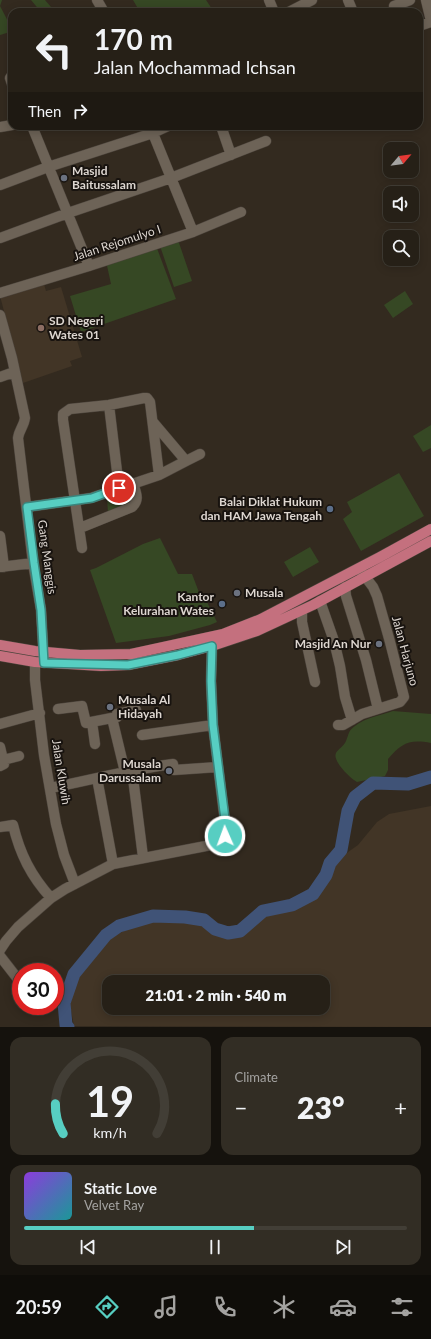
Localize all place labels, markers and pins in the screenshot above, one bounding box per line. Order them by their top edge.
place label: Masjid Baitussalam [72,163,136,192]
marker: Masjid Baitussalam [59,173,69,183]
place label: SD Negeri Wates 01 [49,313,103,342]
marker: SD Negeri Wates 01 [36,323,46,333]
pin [102,471,136,505]
place label: Balai Diklat Hukum dan HAM Jawa Tengah [201,494,322,523]
marker: Balai Diklat Hukum dan HAM Jawa Tengah [325,504,335,514]
place label: Musala [245,585,283,600]
marker: Musala [232,588,242,598]
place label: Kantor Kelurahan Wates [123,589,215,618]
marker: Kantor Kelurahan Wates [217,599,227,609]
place label: Masjid An Nur [295,636,372,651]
marker: Masjid An Nur [374,639,384,649]
place label: Musala Al Hidayah [118,692,170,721]
marker: Musala Al Hidayah [105,702,115,712]
place label: Musala Darussalam [99,756,161,785]
marker: Musala Darussalam [164,766,174,776]

